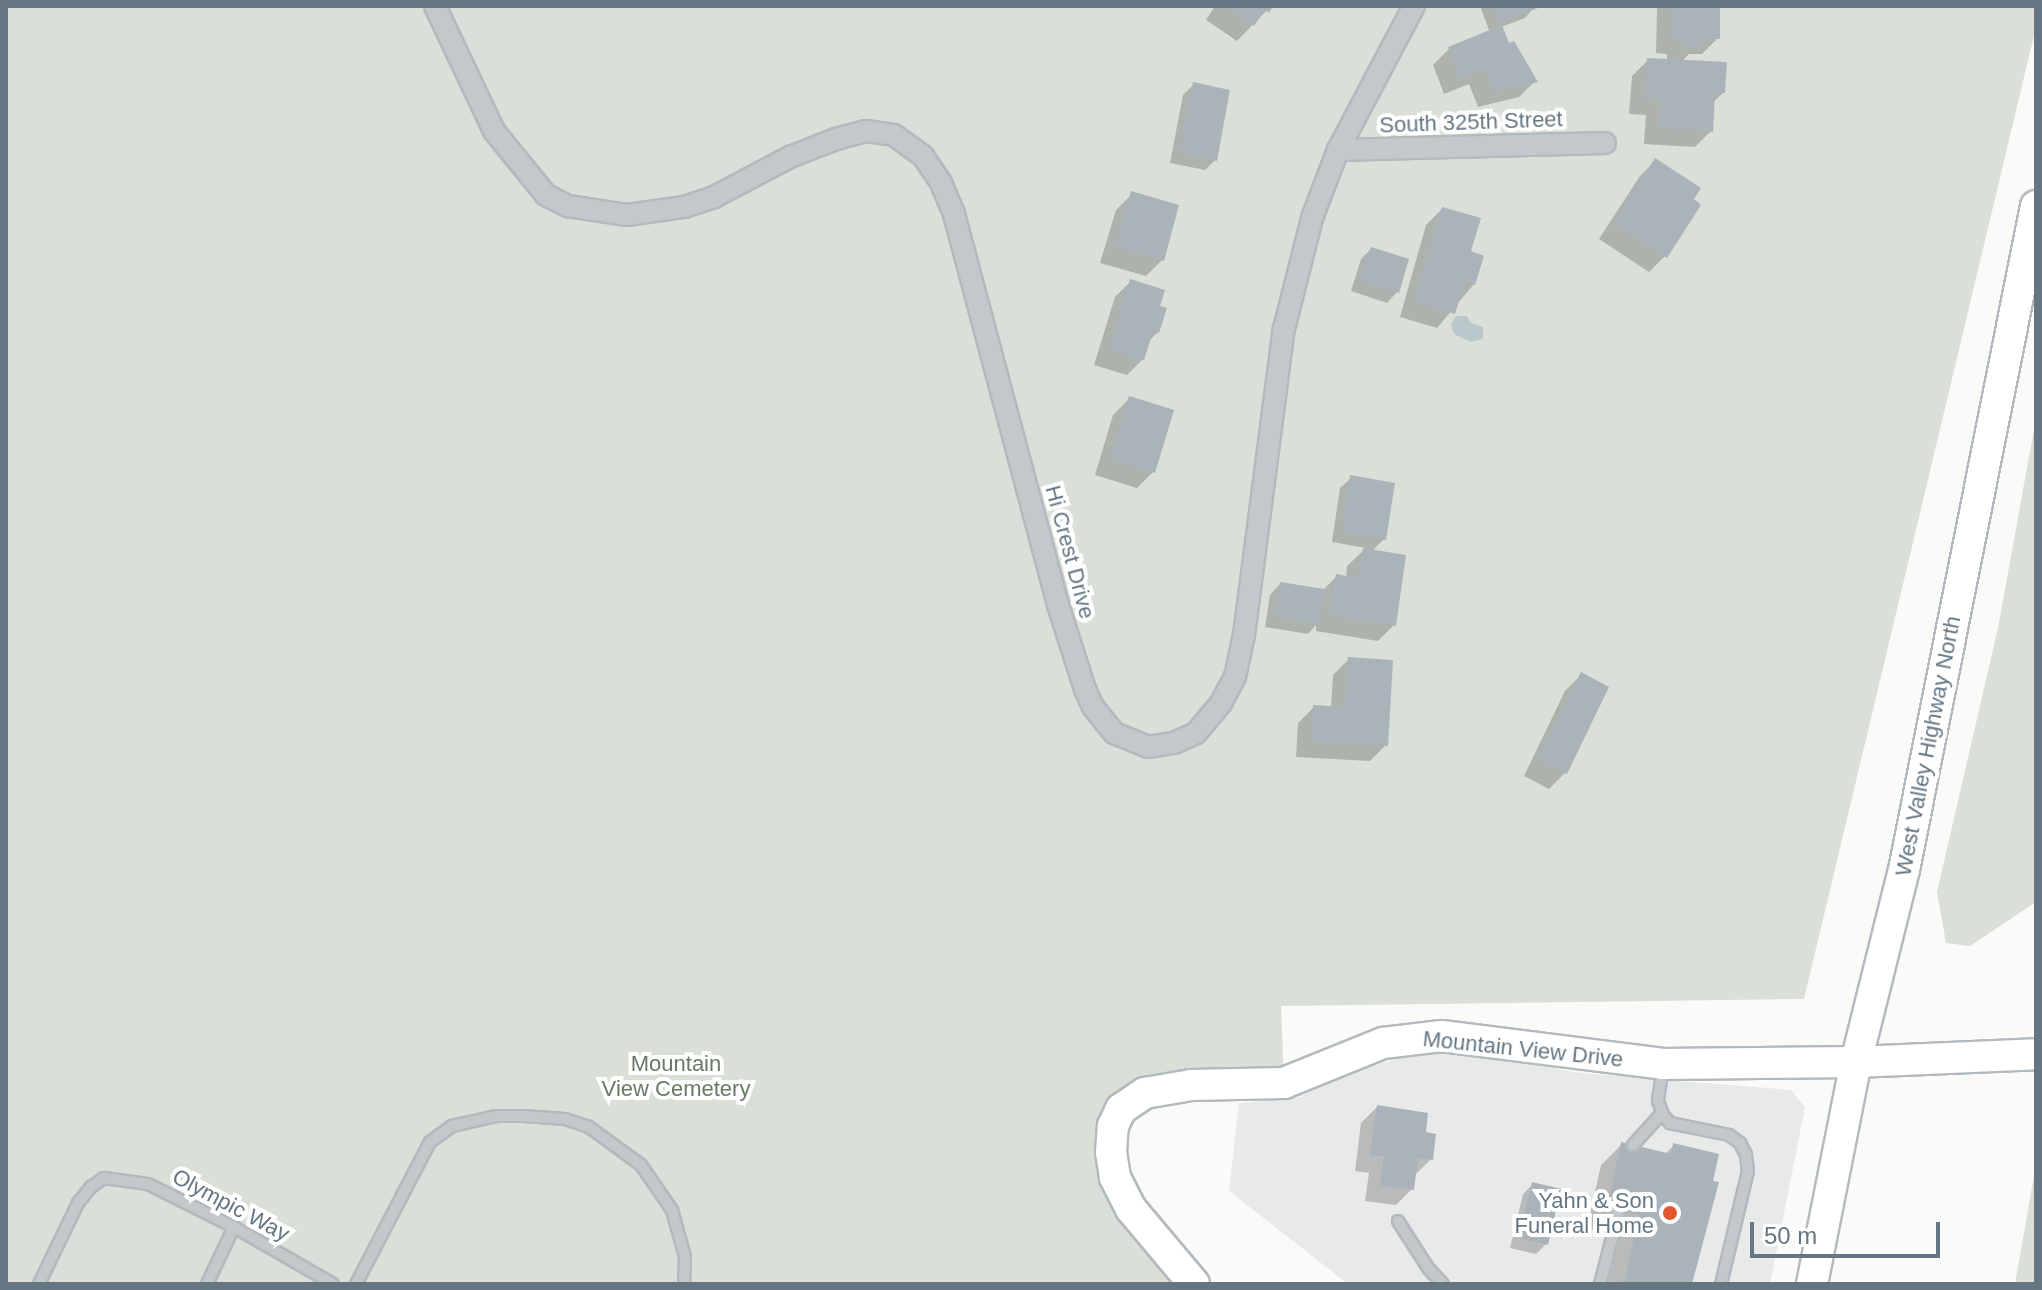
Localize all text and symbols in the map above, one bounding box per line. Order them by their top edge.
street label: South 325th Street [1379,106,1563,138]
street label: Hi Crest Drive [1040,482,1100,622]
street label: West Valley Highway North [1890,614,1966,878]
street label: Mountain View Drive [1421,1025,1625,1073]
park label: Mountain View Cemetery [602,1050,750,1102]
street label: Olympic Way [168,1163,294,1247]
place label: Yahn & Son Funeral Home [1515,1187,1654,1238]
marker: Yahn & Son Funeral Home [1661,1204,1679,1222]
scale bar [1754,1206,1944,1256]
text: 50 m [1764,1222,1817,1249]

